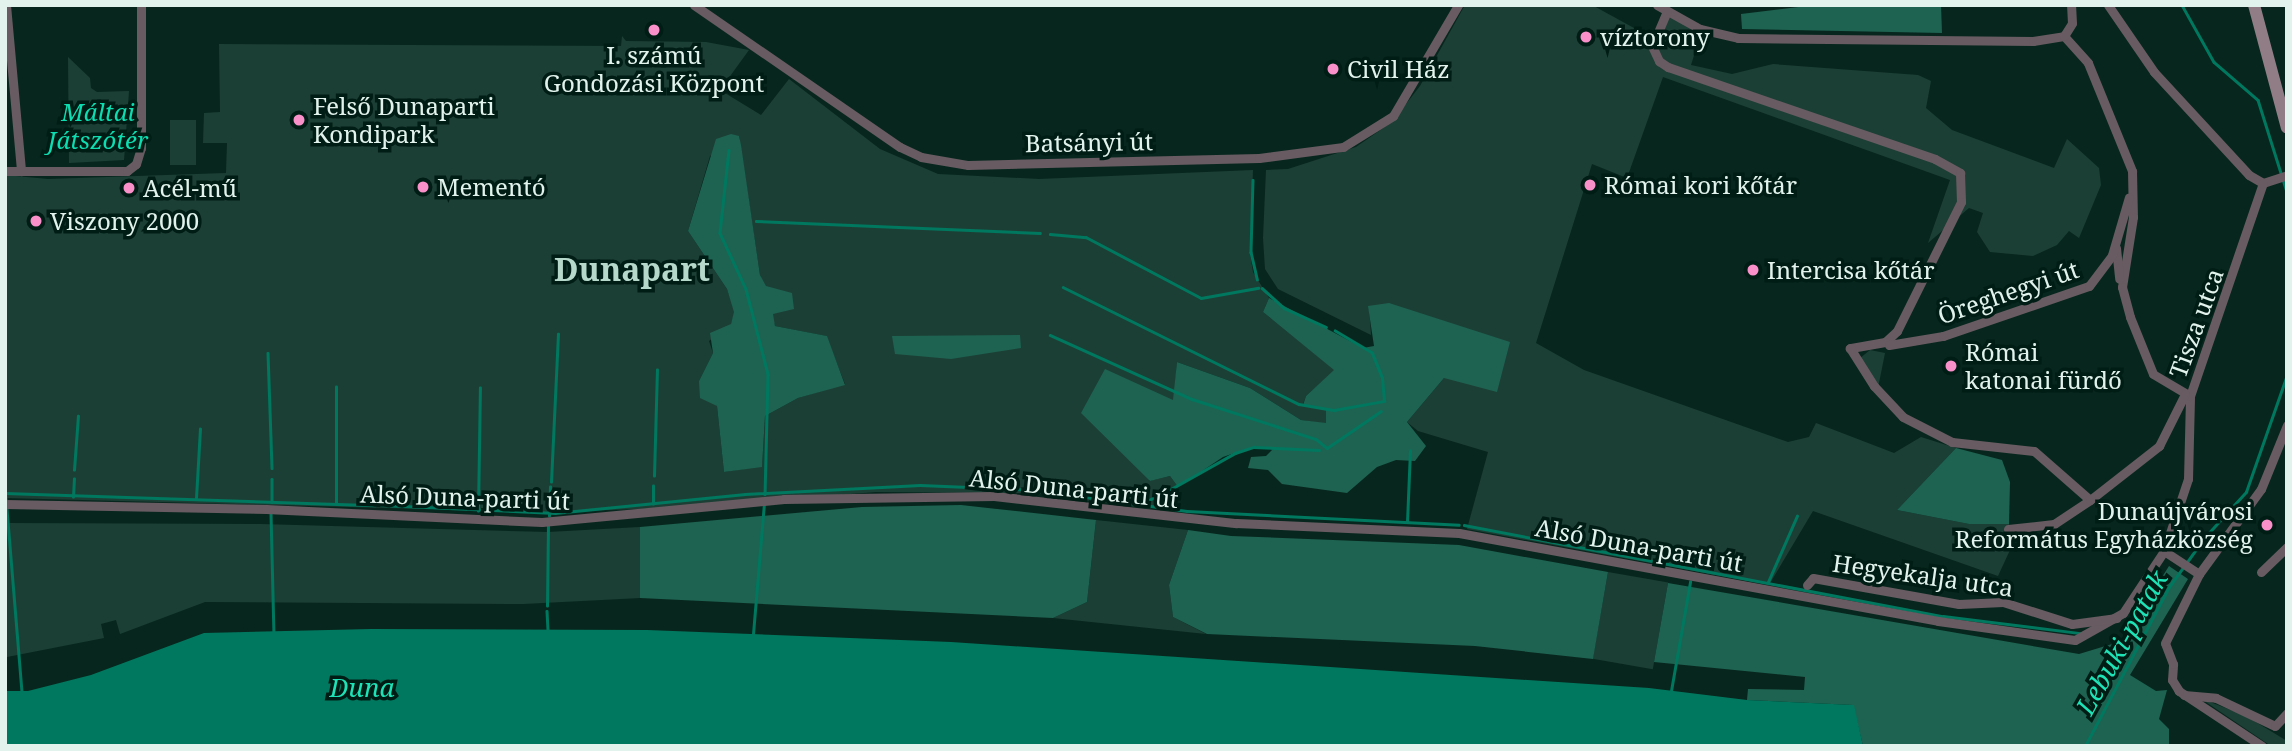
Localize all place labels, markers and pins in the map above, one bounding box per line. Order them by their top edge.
marker: I. számú Gondozási Központ [646,22,662,38]
place label: víztorony [1600,23,1710,51]
marker: víztorony [1578,29,1594,45]
place label: I. számú Gondozási Központ [544,41,764,97]
place label: Civil Ház [1347,55,1449,83]
marker: Civil Ház [1325,61,1341,77]
place label: Felső Dunaparti Kondipark [313,92,495,148]
marker: Felső Dunaparti Kondipark [291,112,307,128]
place label: Római kori kőtár [1604,171,1797,199]
place label: Mementó [437,173,546,201]
place label: Acél-mű [143,174,237,202]
marker: Római kori kőtár [1582,177,1598,193]
marker: Mementó [415,179,431,195]
marker: Acél-mű [121,180,137,196]
place label: Viszony 2000 [50,207,199,235]
marker: Viszony 2000 [28,213,44,229]
place label: Intercisa kőtár [1767,256,1935,284]
marker: Intercisa kőtár [1745,262,1761,278]
place label: Római katonai fürdő [1965,338,2122,394]
marker: Római katonai fürdő [1943,358,1959,374]
place label: Dunaújvárosi Református Egyházközség [1955,497,2253,553]
marker: Dunaújvárosi Református Egyházközség [2259,517,2275,533]

